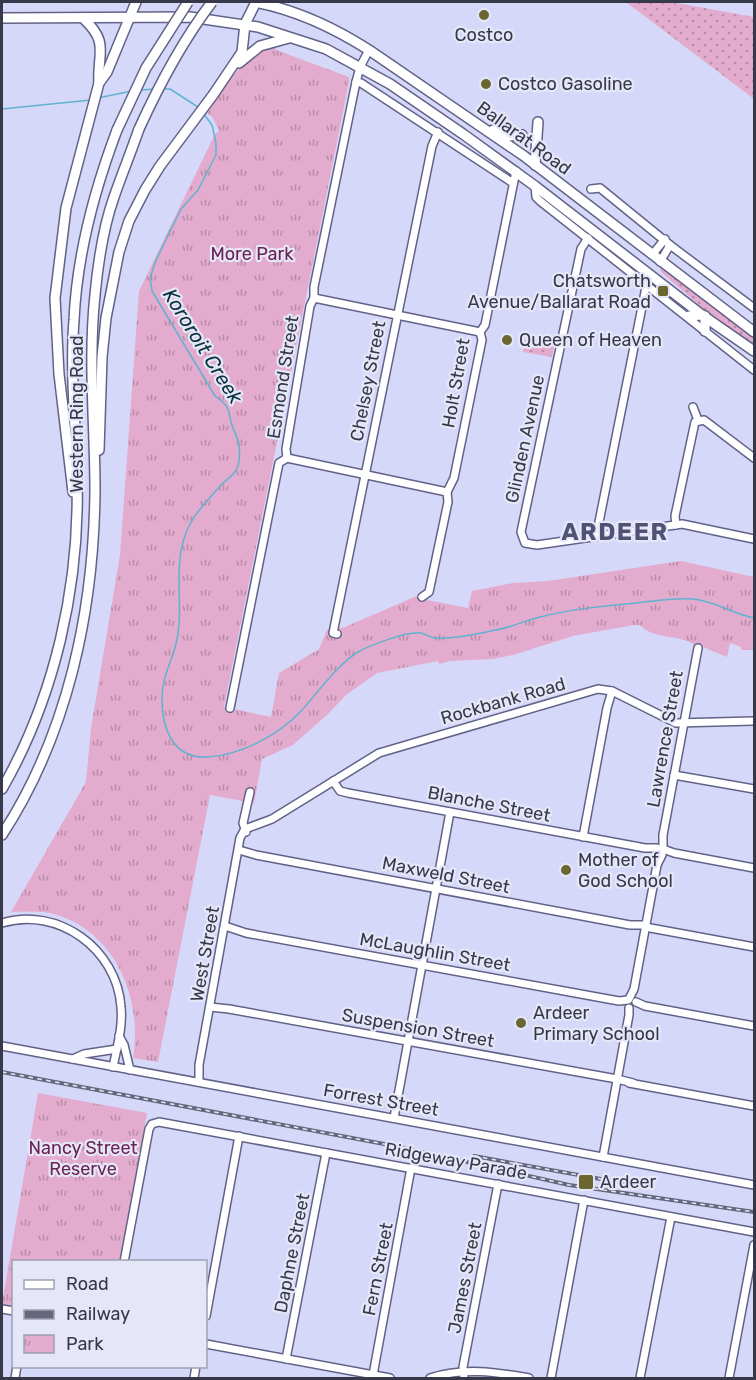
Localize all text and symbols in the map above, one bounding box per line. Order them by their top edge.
marker: Costco [477,8,491,22]
place label: Costco [455,24,513,46]
place label: Costco Gasoline [498,73,633,95]
marker: Costco Gasoline [479,77,493,91]
street label: Ballarat Road [473,96,575,180]
park label: More Park [210,243,294,265]
place label: Chatsworth Avenue/Ballarat Road [467,270,651,313]
water label: Kororoit Creek [158,284,248,409]
marker: Chatsworth Avenue/Ballarat Road [656,284,670,298]
street label: Esmond Street [262,314,304,440]
street label: Chelsey Street [346,319,390,443]
place label: Queen of Heaven [519,329,662,351]
marker: Queen of Heaven [500,333,514,347]
street label: Western Ring Road [66,335,88,493]
street label: Holt Street [437,336,475,430]
street label: Glinden Avenue [501,373,549,505]
district label: ARDEER [561,518,669,546]
street label: Lawrence Street [642,669,688,809]
street label: Rockbank Road [438,673,568,729]
street label: Blanche Street [426,781,552,827]
place label: Mother of God School [578,849,673,892]
street label: Maxweld Street [380,852,512,898]
marker: Mother of God School [559,863,573,877]
street label: West Street [186,904,224,1004]
street label: McLaughlin Street [358,928,512,976]
place label: Ardeer Primary School [533,1002,660,1045]
street label: Suspension Street [340,1004,496,1052]
marker: Ardeer Primary School [514,1016,528,1030]
street label: Forrest Street [322,1079,440,1121]
park label: Nancy Street Reserve [29,1137,137,1180]
street label: Ridgeway Parade [383,1138,529,1184]
place label: Ardeer [600,1171,657,1193]
marker: Ardeer [577,1173,595,1191]
street label: Daphne Street [270,1191,314,1315]
street label: Fern Street [358,1220,398,1318]
street label: James Street [443,1220,487,1336]
legend [12,1260,207,1368]
text: Road [66,1273,109,1295]
text: Railway [66,1303,130,1325]
text: Park [66,1333,104,1355]

